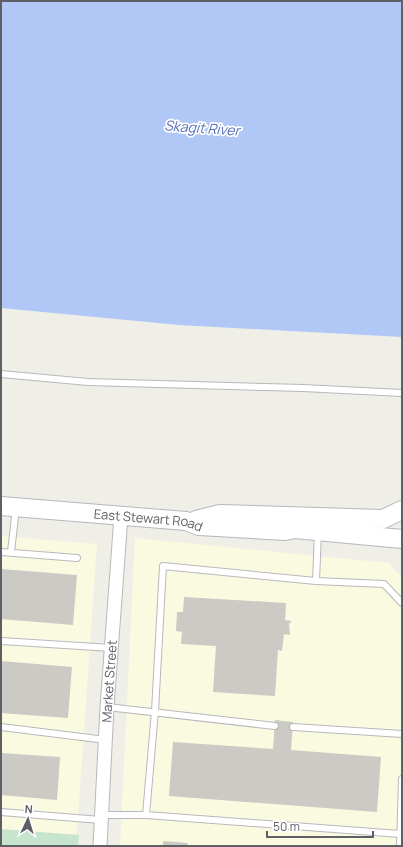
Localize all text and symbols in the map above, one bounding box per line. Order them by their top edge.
water label: Skagit River [164,115,242,140]
street label: East Stewart Road [93,505,205,536]
street label: Market Street [97,639,121,723]
north arrow [8,799,48,839]
text: N [24,801,33,816]
scale bar [267,813,373,839]
text: 50 m [273,818,300,835]

